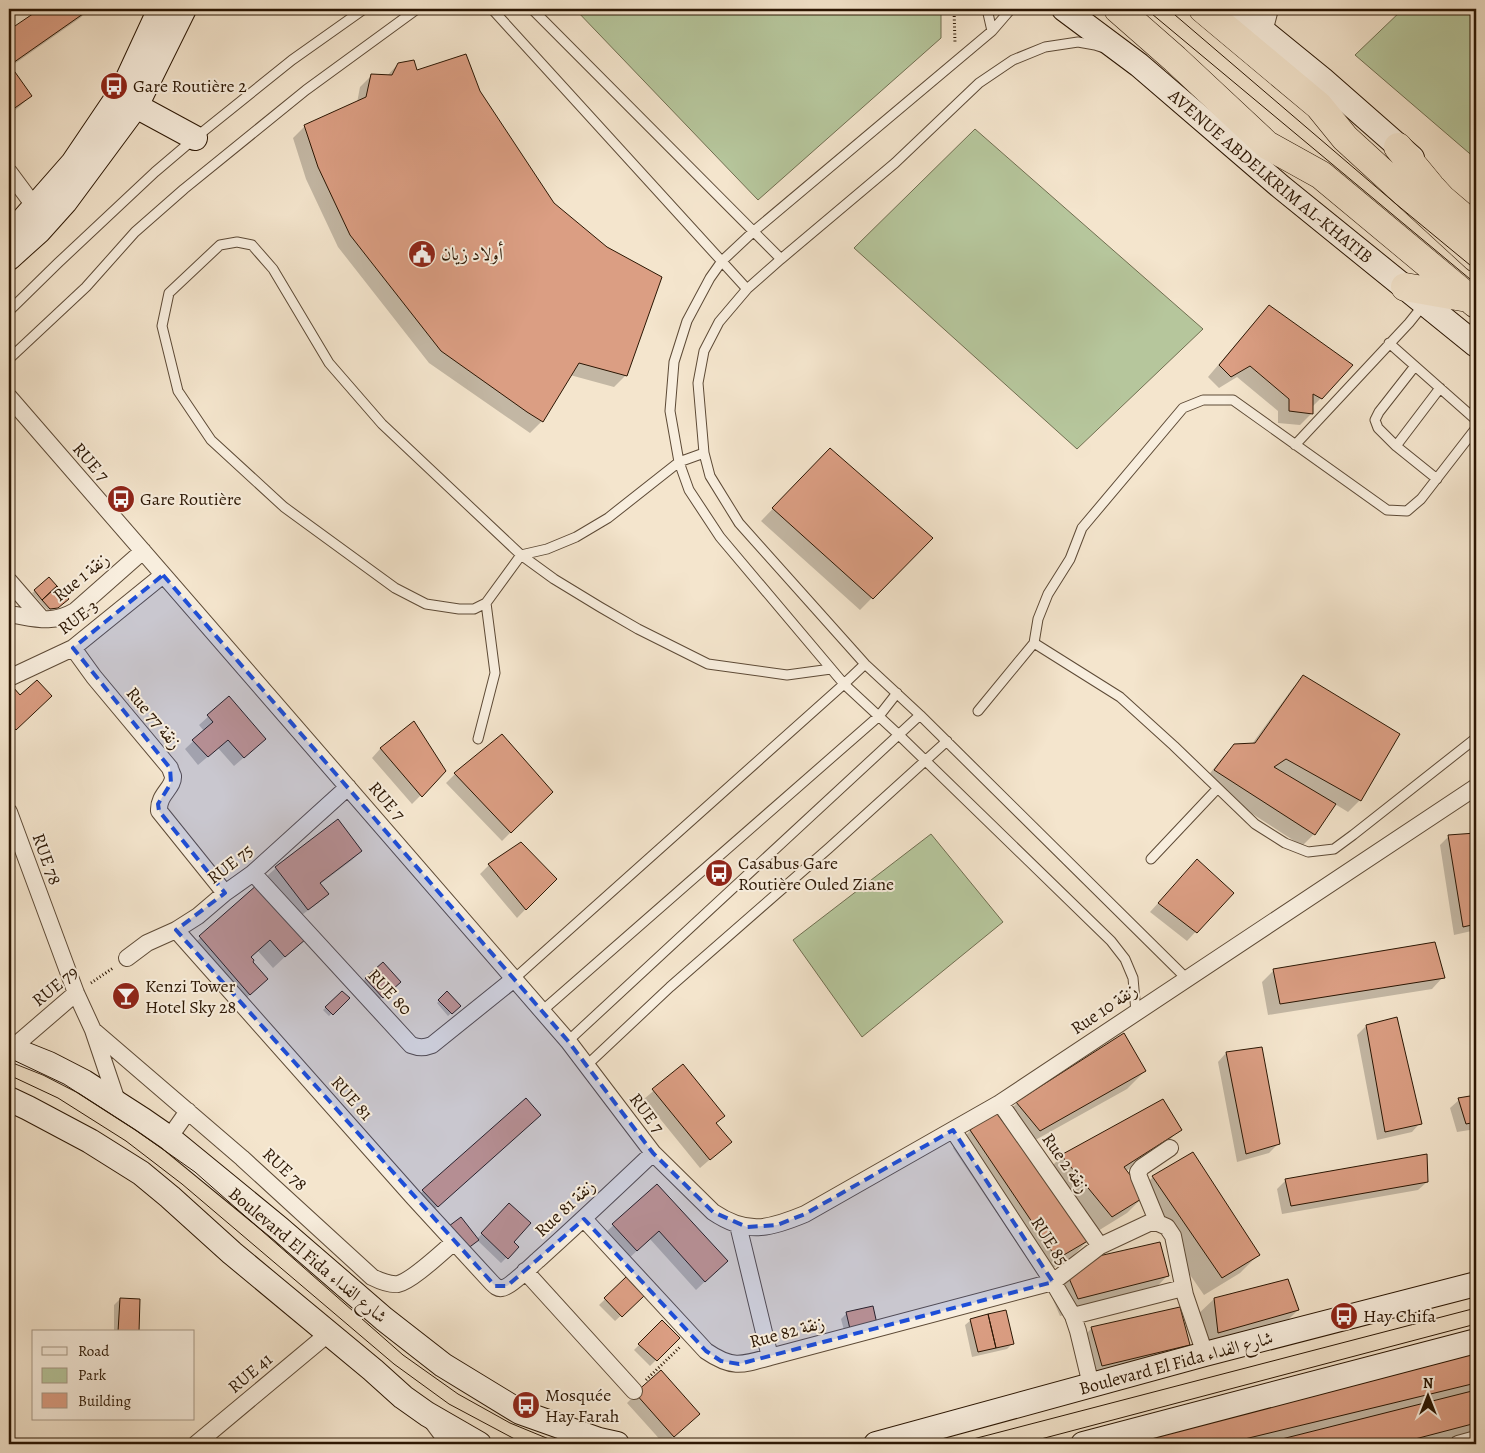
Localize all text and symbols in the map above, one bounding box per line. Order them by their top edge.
bus stop icon: Gare Routière 2 [99,71,129,101]
place label: Gare Routière 2 [133,74,247,98]
street label: AVENUE ABDELKRIM AL-KHATIB [1163,83,1378,269]
public building icon: أولاد زيان [407,239,437,269]
place label: أولاد زيان [441,241,504,266]
street label: RUE 7 [67,437,115,487]
bus stop icon: Gare Routière [106,484,136,514]
place label: Gare Routière [140,487,242,511]
street label: Rue 1 زنقة [48,547,114,607]
street label: RUE 3 [53,594,103,640]
street label: Rue 77 زنقة [121,682,187,754]
street label: RUE 7 [363,776,411,826]
street label: RUE 78 [27,830,67,888]
street label: RUE 75 [202,838,258,890]
place label: Casabus Gare Routière Ouled Ziane [738,851,894,896]
bus stop icon: Casabus Gare Routière Ouled Ziane [704,858,734,888]
street label: RUE 79 [27,960,83,1012]
street label: RUE 80 [362,964,418,1020]
place label: Kenzi Tower Hotel Sky 28 [145,974,236,1019]
street label: Rue 10 زنقة [1066,978,1142,1040]
bar icon: Kenzi Tower Hotel Sky 28 [111,981,141,1011]
street label: RUE 81 [326,1071,378,1125]
street label: RUE 7 [624,1088,670,1138]
street label: Rue 2 زنقة [1037,1128,1095,1198]
street label: RUE 78 [257,1142,313,1196]
street label: Rue 81 زنقة [530,1174,600,1242]
street label: Boulevard El Fida شارع الفداء [222,1182,392,1331]
street label: RUE 85 [1025,1212,1075,1270]
bus stop icon: Hay Chifa [1329,1301,1359,1331]
place label: Hay Chifa [1363,1304,1437,1328]
street label: Rue 82 زنقة [747,1310,827,1354]
street label: Boulevard El Fida شارع الفداء [1076,1326,1276,1403]
legend [32,1330,195,1420]
text: Road [78,1341,110,1361]
street label: RUE 41 [223,1347,277,1399]
text: Park [78,1365,107,1385]
north arrow [1402,1370,1452,1420]
text: N [1423,1374,1433,1393]
place label: Mosquée Hay Farah [545,1383,620,1428]
bus stop icon: Mosquée Hay Farah [511,1390,541,1420]
text: Building [78,1391,131,1411]

